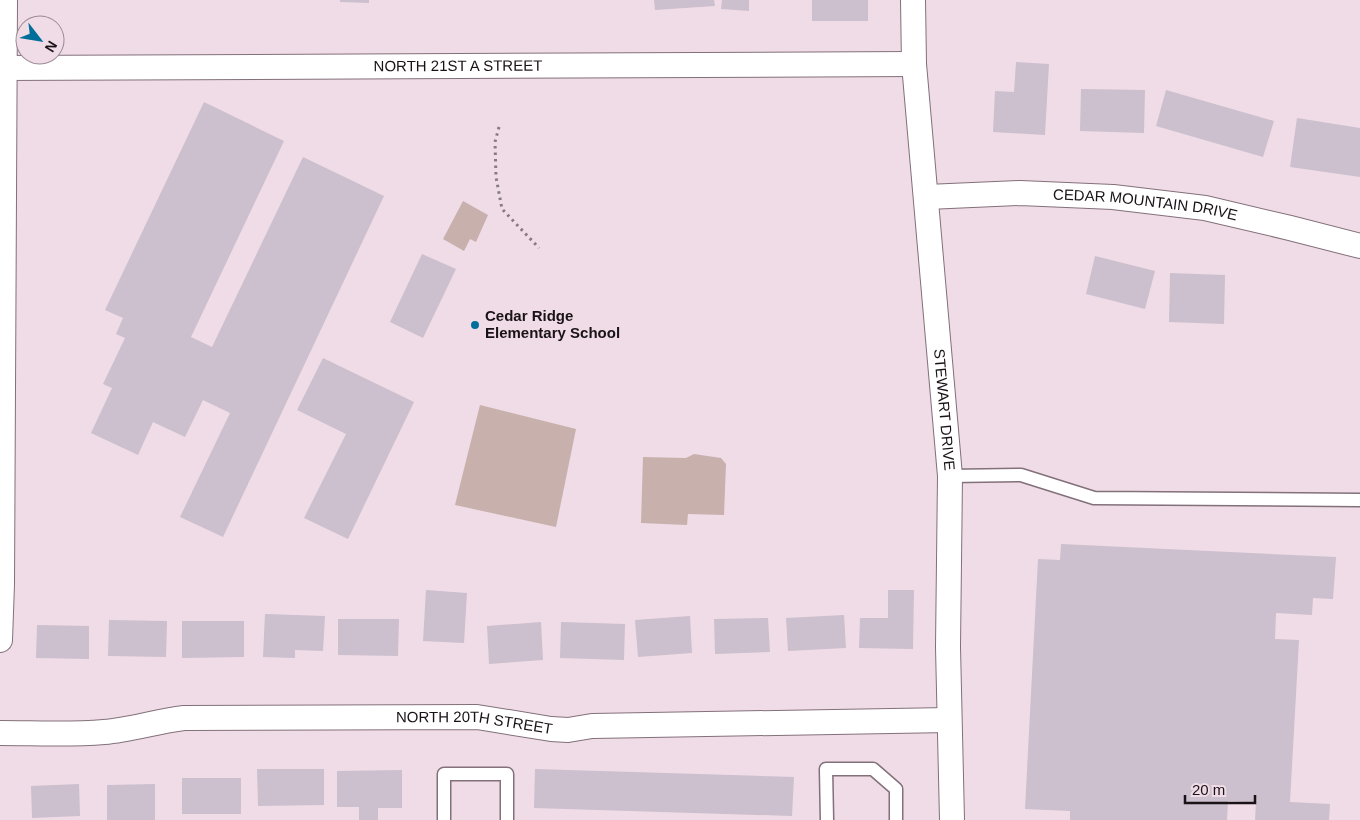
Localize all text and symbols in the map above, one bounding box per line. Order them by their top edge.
north arrow [15,15,65,65]
text: N [42,38,61,55]
street label: NORTH 21ST A STREET [374,57,542,74]
street label: CEDAR MOUNTAIN DRIVE [1053,185,1239,223]
place label: Cedar Ridge Elementary School [485,307,620,341]
marker: Cedar Ridge Elementary School [469,319,481,331]
street label: STEWART DRIVE [931,348,958,471]
street label: NORTH 20TH STREET [396,708,554,737]
scale bar [1185,772,1255,804]
text: 20 m [1192,781,1225,798]

